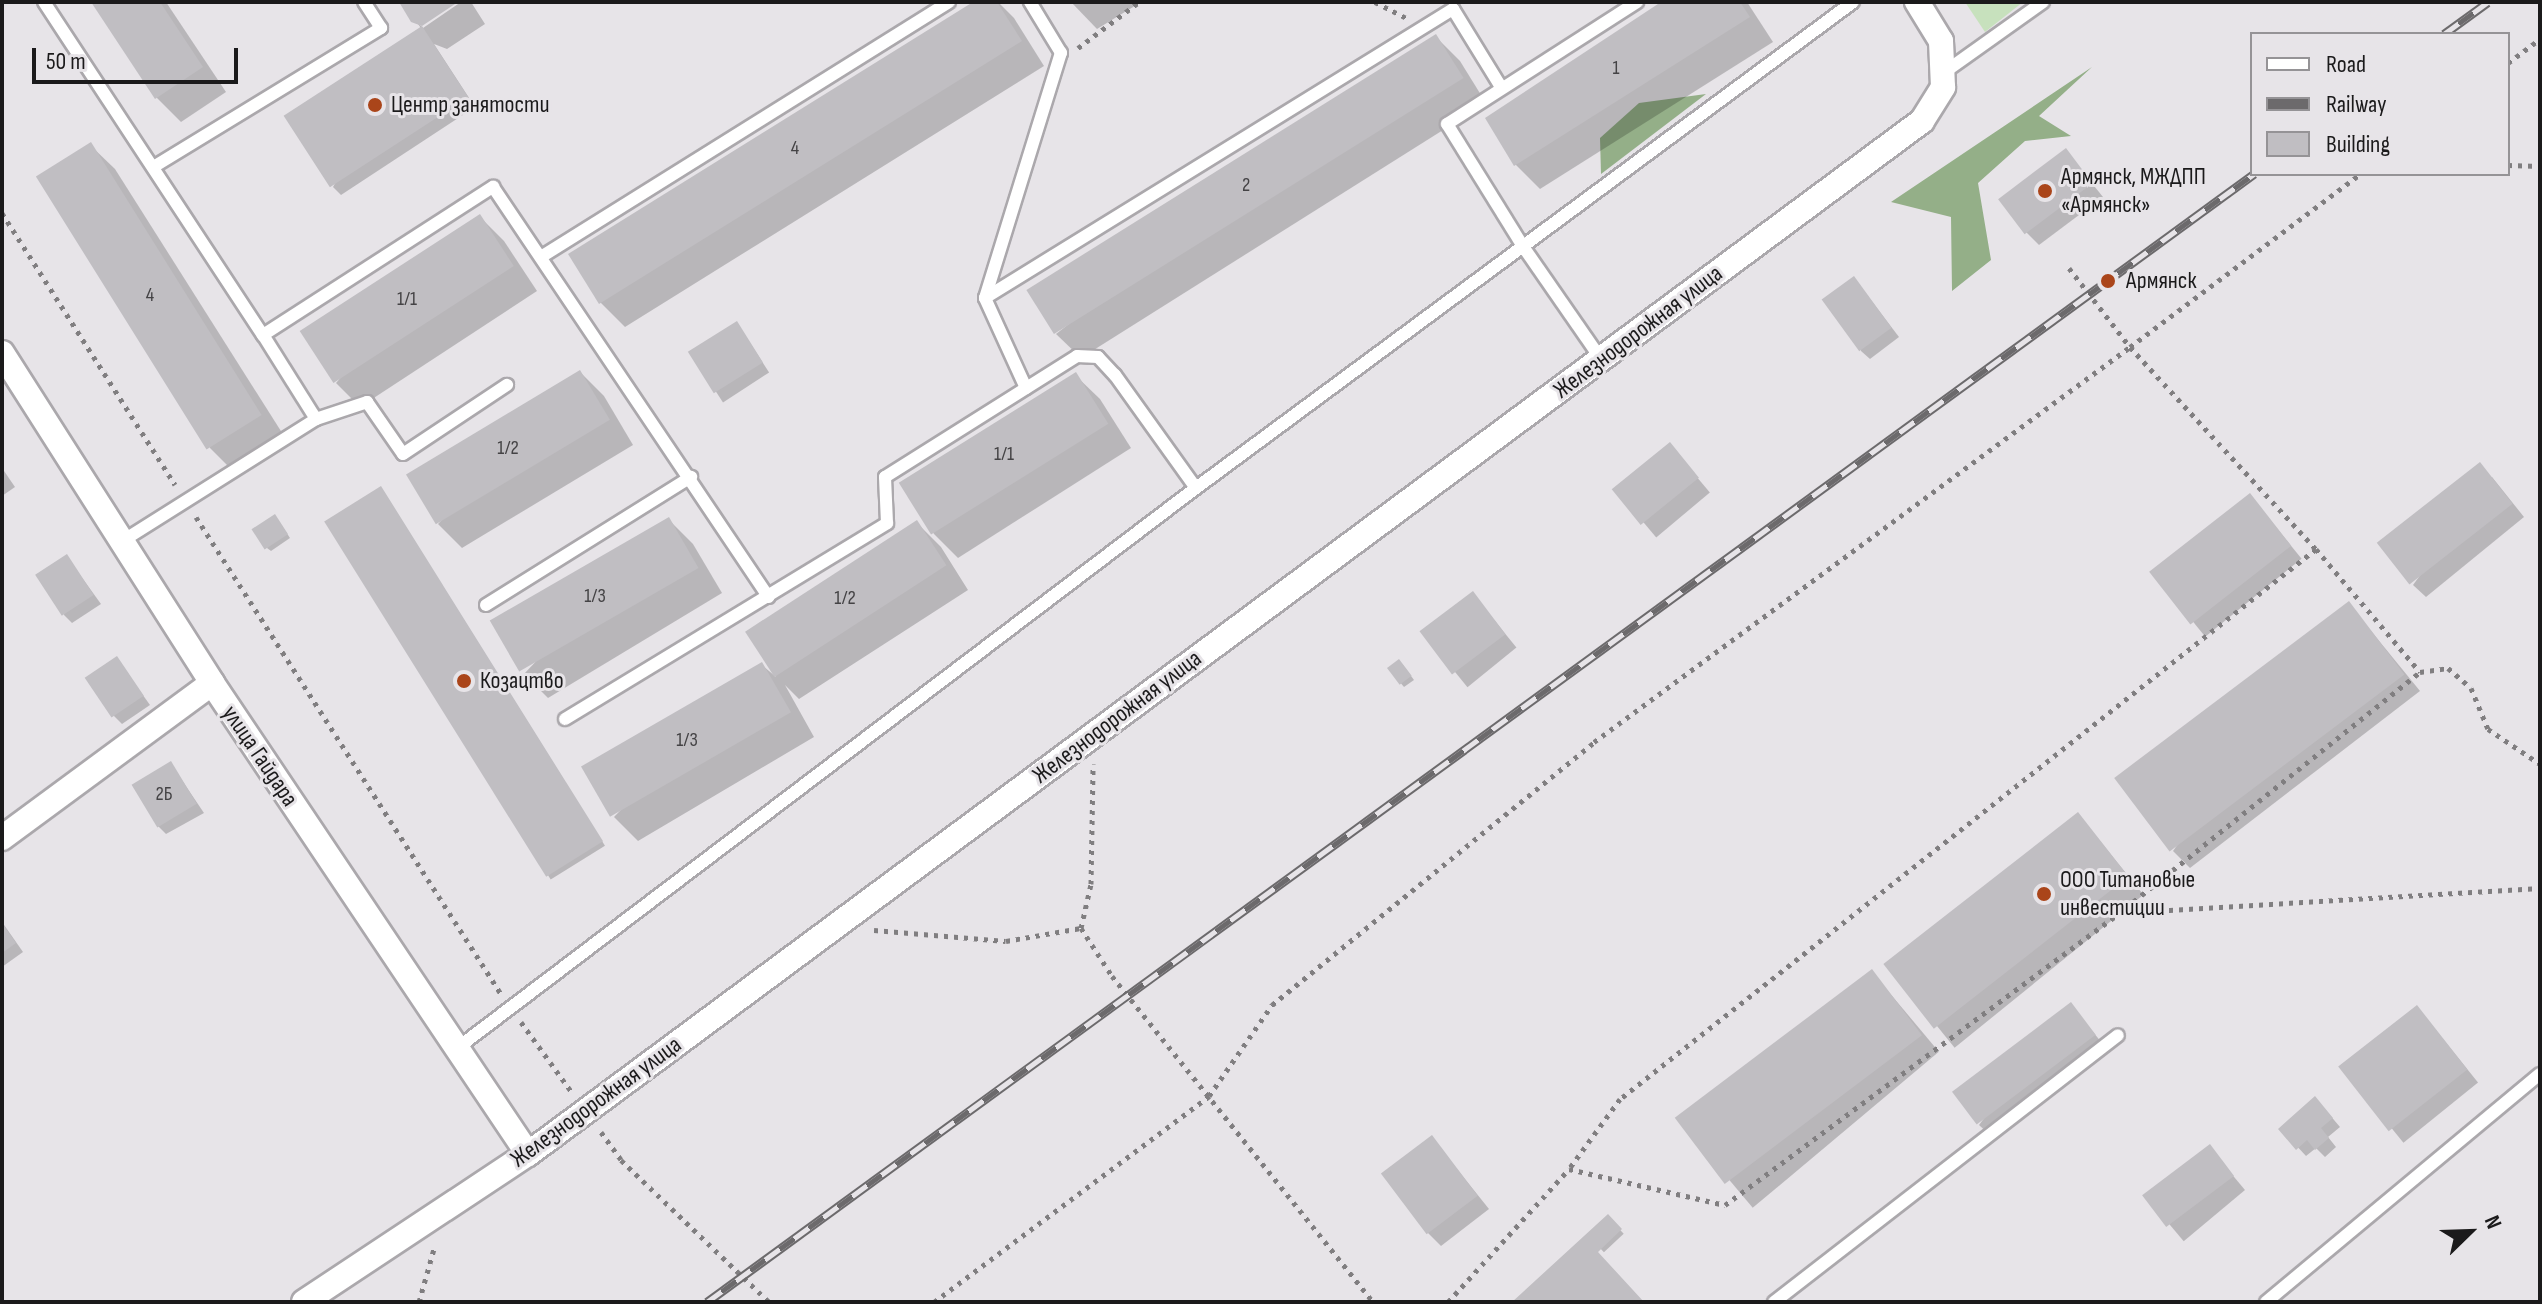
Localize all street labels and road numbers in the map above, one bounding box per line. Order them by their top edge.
street label: Железнодорожная улица [1548,259,1728,405]
street label: Железнодорожная улица [1027,644,1207,790]
street label: улица Гайдара [216,700,304,812]
street label: Железнодорожная улица [505,1030,687,1174]

